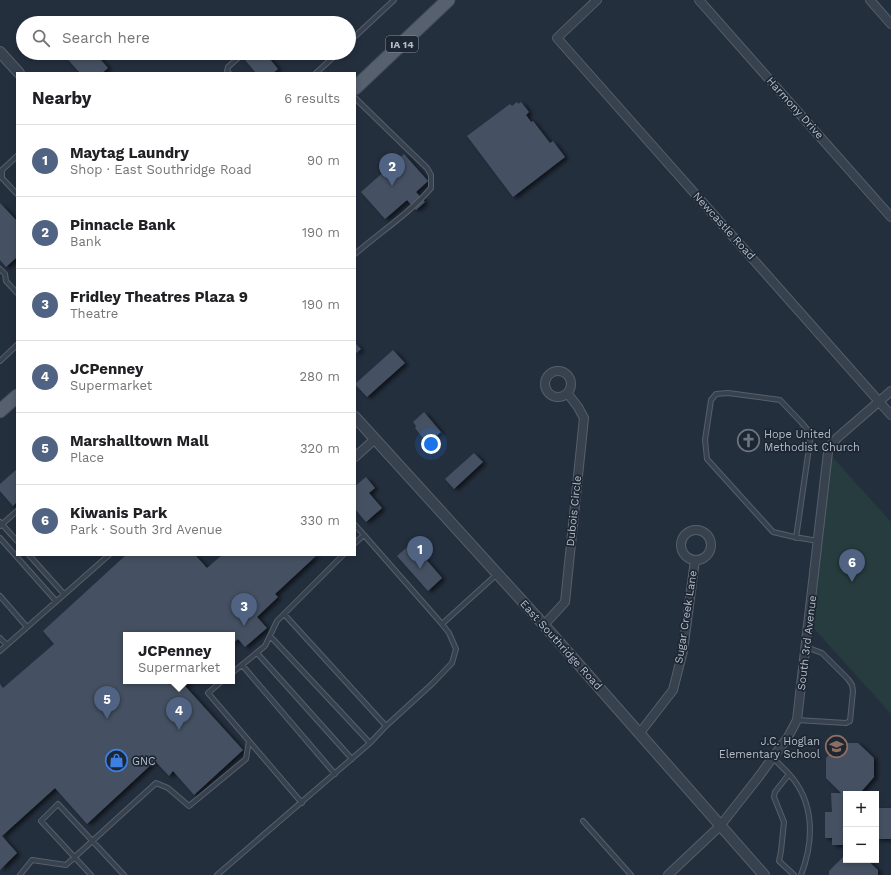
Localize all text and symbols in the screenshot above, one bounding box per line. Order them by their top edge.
search box [16,16,356,60]
icon: search [30,27,52,49]
text: Search here [62,29,150,47]
road number: IA 14 [386,36,418,52]
street label: Harmony Drive [764,74,826,142]
text: Nearby [32,88,91,108]
text: 6 results [284,91,340,106]
text: Maytag Laundry [70,144,189,162]
text: 1 [42,153,48,168]
text: 90 m [307,153,340,168]
pin: 2 [379,153,405,186]
text: Shop · East Southridge Road [70,162,252,177]
street label: Newcastle Road [690,190,758,262]
text: Pinnacle Bank [70,216,176,234]
text: 2 [41,225,49,240]
text: 190 m [302,225,340,240]
text: Bank [70,234,101,249]
text: Fridley Theatres Plaza 9 [70,288,248,306]
text: 3 [41,297,49,312]
text: 190 m [302,297,340,312]
text: Theatre [70,306,118,321]
text: JCPenney [70,360,143,378]
text: 4 [41,369,49,384]
text: 280 m [300,369,340,384]
text: Supermarket [70,378,152,393]
church icon: Hope United Methodist Church [735,427,761,453]
place label: Hope United Methodist Church [764,428,860,454]
text: Marshalltown Mall [70,432,209,450]
your location [421,434,441,454]
text: 5 [41,441,49,456]
text: 320 m [300,441,340,456]
text: Place [70,450,104,465]
street label: Dubois Circle [564,475,584,547]
text: Kiwanis Park [70,504,167,522]
text: 6 [41,513,49,528]
text: 330 m [300,513,340,528]
text: Park · South 3rd Avenue [70,522,222,537]
pin: 1 [407,536,433,569]
pin: 6 [839,549,865,582]
street label: Sugar Creek Lane [672,570,700,664]
pin: 3 [231,593,257,626]
street label: South 3rd Avenue [795,595,819,691]
street label: East Southridge Road [517,597,605,693]
popup [123,632,235,684]
text: JCPenney [138,642,211,660]
text: Supermarket [138,660,220,675]
pin: 5 [94,686,120,719]
pin: 4 [166,697,192,730]
school or university icon: J.C. Hoglan Elementary School [823,734,849,760]
place label: J.C. Hoglan Elementary School [719,735,821,761]
shop icon: GNC [104,748,130,774]
place label: GNC [132,755,156,768]
map controls [843,791,879,863]
button: + [843,791,879,827]
button: − [843,827,879,863]

